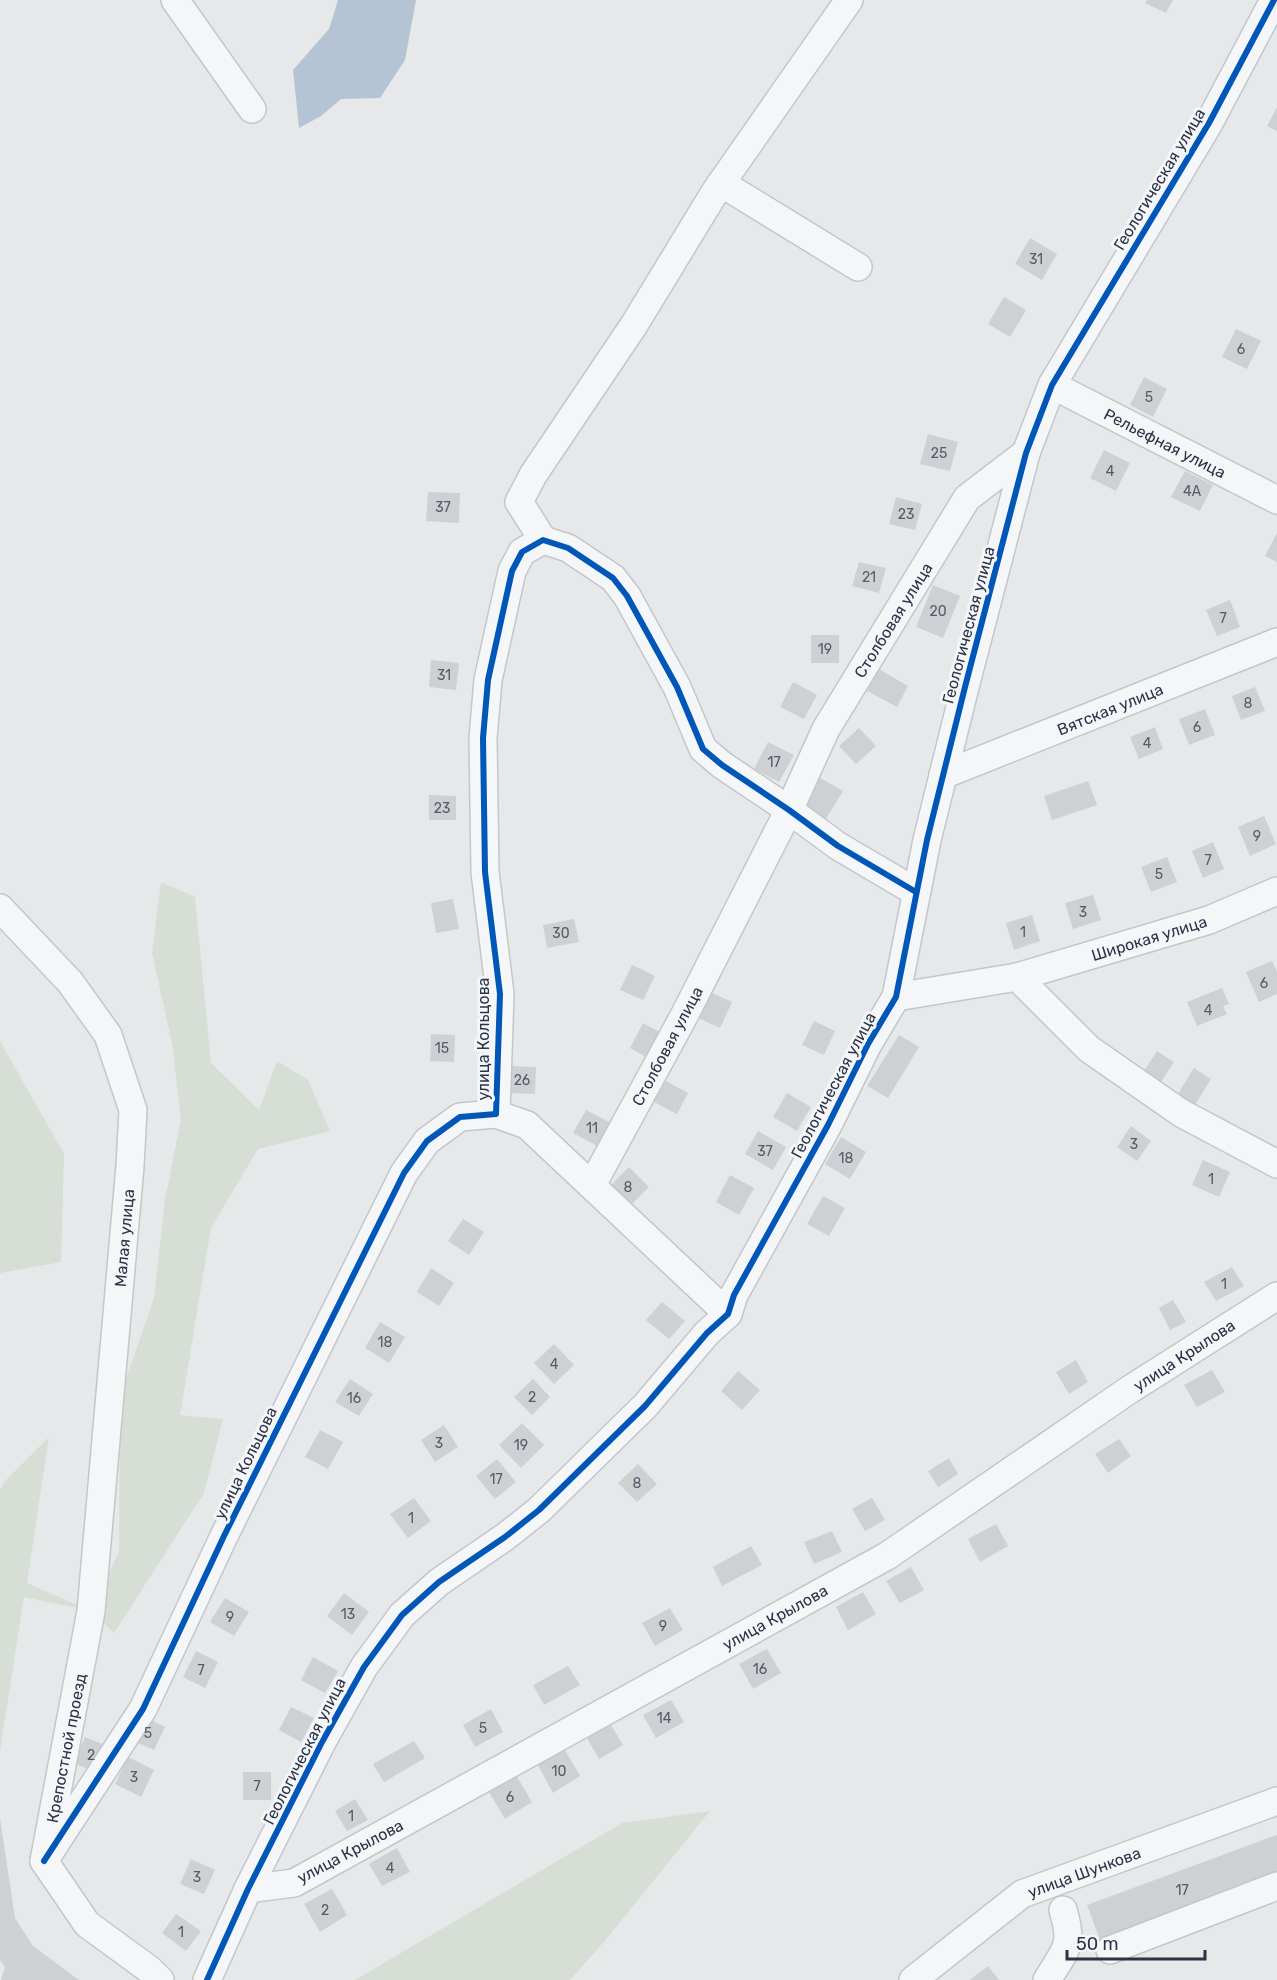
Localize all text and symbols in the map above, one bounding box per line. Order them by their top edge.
street label: Геологическая улица [1110,105,1209,254]
house number: 31 [1029,251,1043,268]
house number: 6 [1237,341,1245,358]
house number: 5 [1145,389,1153,406]
street label: Рельефная улица [1101,405,1229,482]
house number: 25 [931,445,947,462]
house number: 4 [1106,463,1115,480]
house number: 4А [1183,483,1202,500]
house number: 37 [435,499,451,516]
house number: 23 [898,506,914,523]
street label: Геологическая улица [938,544,999,706]
street label: Столбовая улица [850,559,936,681]
house number: 21 [862,569,876,586]
house number: 20 [929,603,947,620]
house number: 7 [1219,610,1227,627]
house number: 19 [818,641,832,658]
house number: 31 [437,667,451,684]
street label: Вятская улица [1054,680,1166,739]
house number: 8 [1244,695,1253,712]
house number: 6 [1193,719,1201,736]
house number: 4 [1143,735,1152,752]
house number: 17 [767,754,781,771]
house number: 23 [434,800,450,817]
house number: 9 [1253,828,1261,845]
house number: 7 [1204,852,1212,869]
house number: 5 [1155,866,1163,883]
house number: 3 [1079,904,1087,921]
street label: Широкая улица [1089,912,1209,965]
house number: 1 [1020,924,1026,941]
house number: 30 [552,925,570,942]
house number: 6 [1260,975,1268,992]
street label: улица Кольцова [474,978,493,1100]
street label: Столбовая улица [628,983,707,1109]
house number: 4 [1204,1002,1213,1019]
street label: Геологическая улица [787,1009,880,1161]
house number: 15 [435,1040,449,1057]
house number: 26 [514,1072,530,1089]
house number: 11 [586,1120,598,1137]
house number: 3 [1130,1136,1138,1153]
house number: 37 [757,1143,773,1160]
house number: 18 [839,1150,854,1167]
house number: 1 [1208,1171,1214,1188]
house number: 8 [624,1179,633,1196]
street label: Малая улица [111,1188,138,1288]
house number: 1 [1221,1276,1227,1293]
street label: улица Крылова [1130,1316,1239,1395]
house number: 18 [378,1334,393,1351]
house number: 4 [550,1356,559,1373]
house number: 2 [528,1389,536,1406]
house number: 16 [347,1390,361,1407]
street label: улица Кольцова [210,1404,281,1523]
house number: 3 [435,1435,443,1452]
house number: 19 [514,1437,528,1454]
house number: 17 [489,1471,503,1488]
house number: 8 [633,1475,642,1492]
house number: 1 [408,1510,414,1527]
street label: улица Крылова [719,1581,831,1654]
house number: 13 [341,1606,355,1623]
house number: 9 [226,1609,234,1626]
house number: 9 [659,1618,667,1635]
house number: 16 [753,1661,767,1678]
house number: 7 [197,1662,205,1679]
street label: Крепостной проезд [43,1671,90,1824]
street label: Геологическая улица [259,1675,350,1828]
house number: 14 [657,1710,672,1727]
house number: 5 [479,1720,487,1737]
house number: 5 [144,1725,152,1742]
house number: 2 [87,1747,95,1764]
house number: 10 [552,1763,567,1780]
house number: 3 [130,1769,138,1786]
house number: 7 [253,1778,261,1795]
house number: 6 [506,1789,514,1806]
house number: 1 [348,1808,354,1825]
street label: улица Крылова [294,1816,406,1887]
street label: улица Шункова [1025,1843,1143,1902]
house number: 4 [386,1860,395,1877]
house number: 3 [193,1869,201,1886]
house number: 17 [1175,1882,1189,1899]
house number: 2 [321,1902,329,1919]
scale bar [1067,1923,1205,1961]
house number: 1 [178,1924,184,1941]
text: 50 m [1076,1933,1119,1955]

